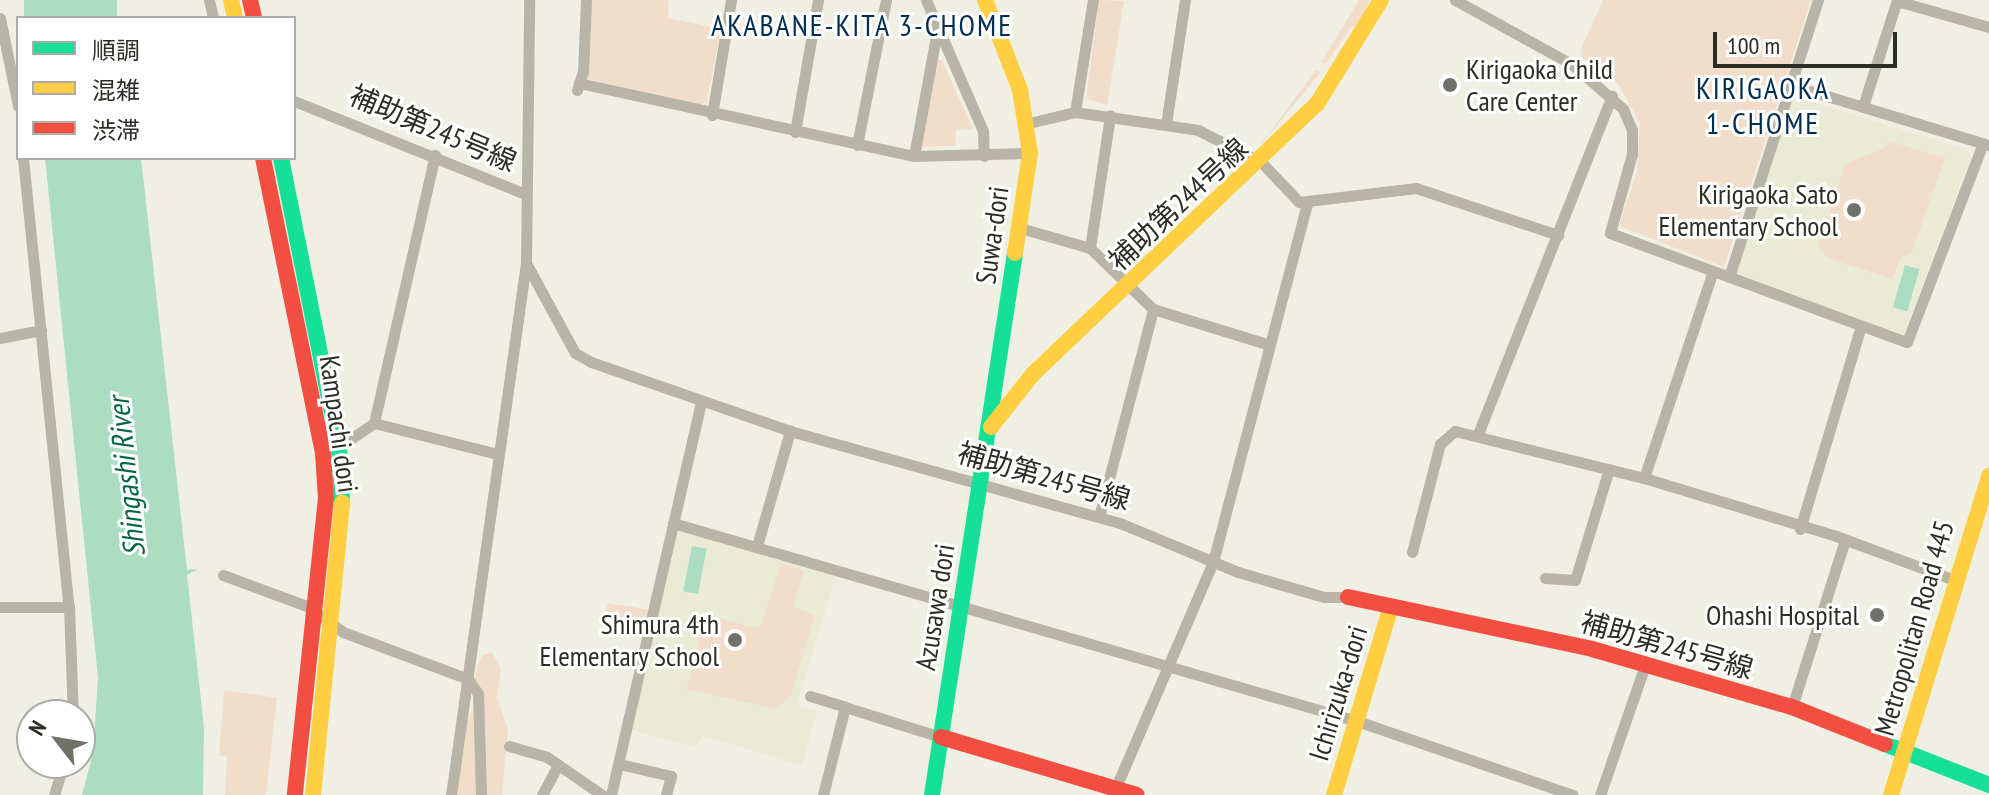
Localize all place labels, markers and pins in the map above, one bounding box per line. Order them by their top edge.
place label: Kirigaoka Child Care Center [1466,52,1613,118]
marker: Kirigaoka Child Care Center [1441,76,1459,94]
place label: Kirigaoka Sato Elementary School [1658,177,1838,243]
marker: Kirigaoka Sato Elementary School [1845,201,1863,219]
place label: Ohashi Hospital [1706,598,1859,632]
marker: Ohashi Hospital [1866,604,1888,626]
place label: Shimura 4th Elementary School [539,607,719,673]
marker: Shimura 4th Elementary School [726,631,744,649]

